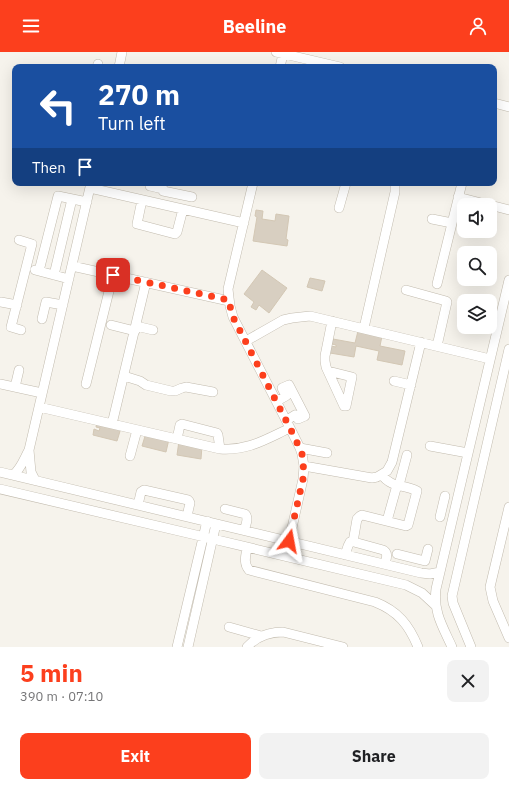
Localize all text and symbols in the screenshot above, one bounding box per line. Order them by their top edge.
icon: menu [20,15,42,37]
text: Beeline [223,15,286,38]
icon: person [467,15,489,37]
text: 270 m [98,76,180,113]
icon: left [32,80,84,132]
text: Turn left [98,112,166,135]
icon: arrive [74,156,96,178]
text: Then [32,158,66,177]
map controls [457,198,497,334]
button: sound [457,198,497,238]
button: search [457,246,497,286]
pin [96,258,130,292]
icon: arrive [102,264,124,286]
button: layers [457,294,497,334]
position arrow [268,520,310,562]
text: 5 min [20,657,83,689]
button: close [447,660,489,702]
text: 390 m · 07:10 [20,688,103,705]
button: Exit [20,733,251,779]
button: Share [259,733,489,779]

